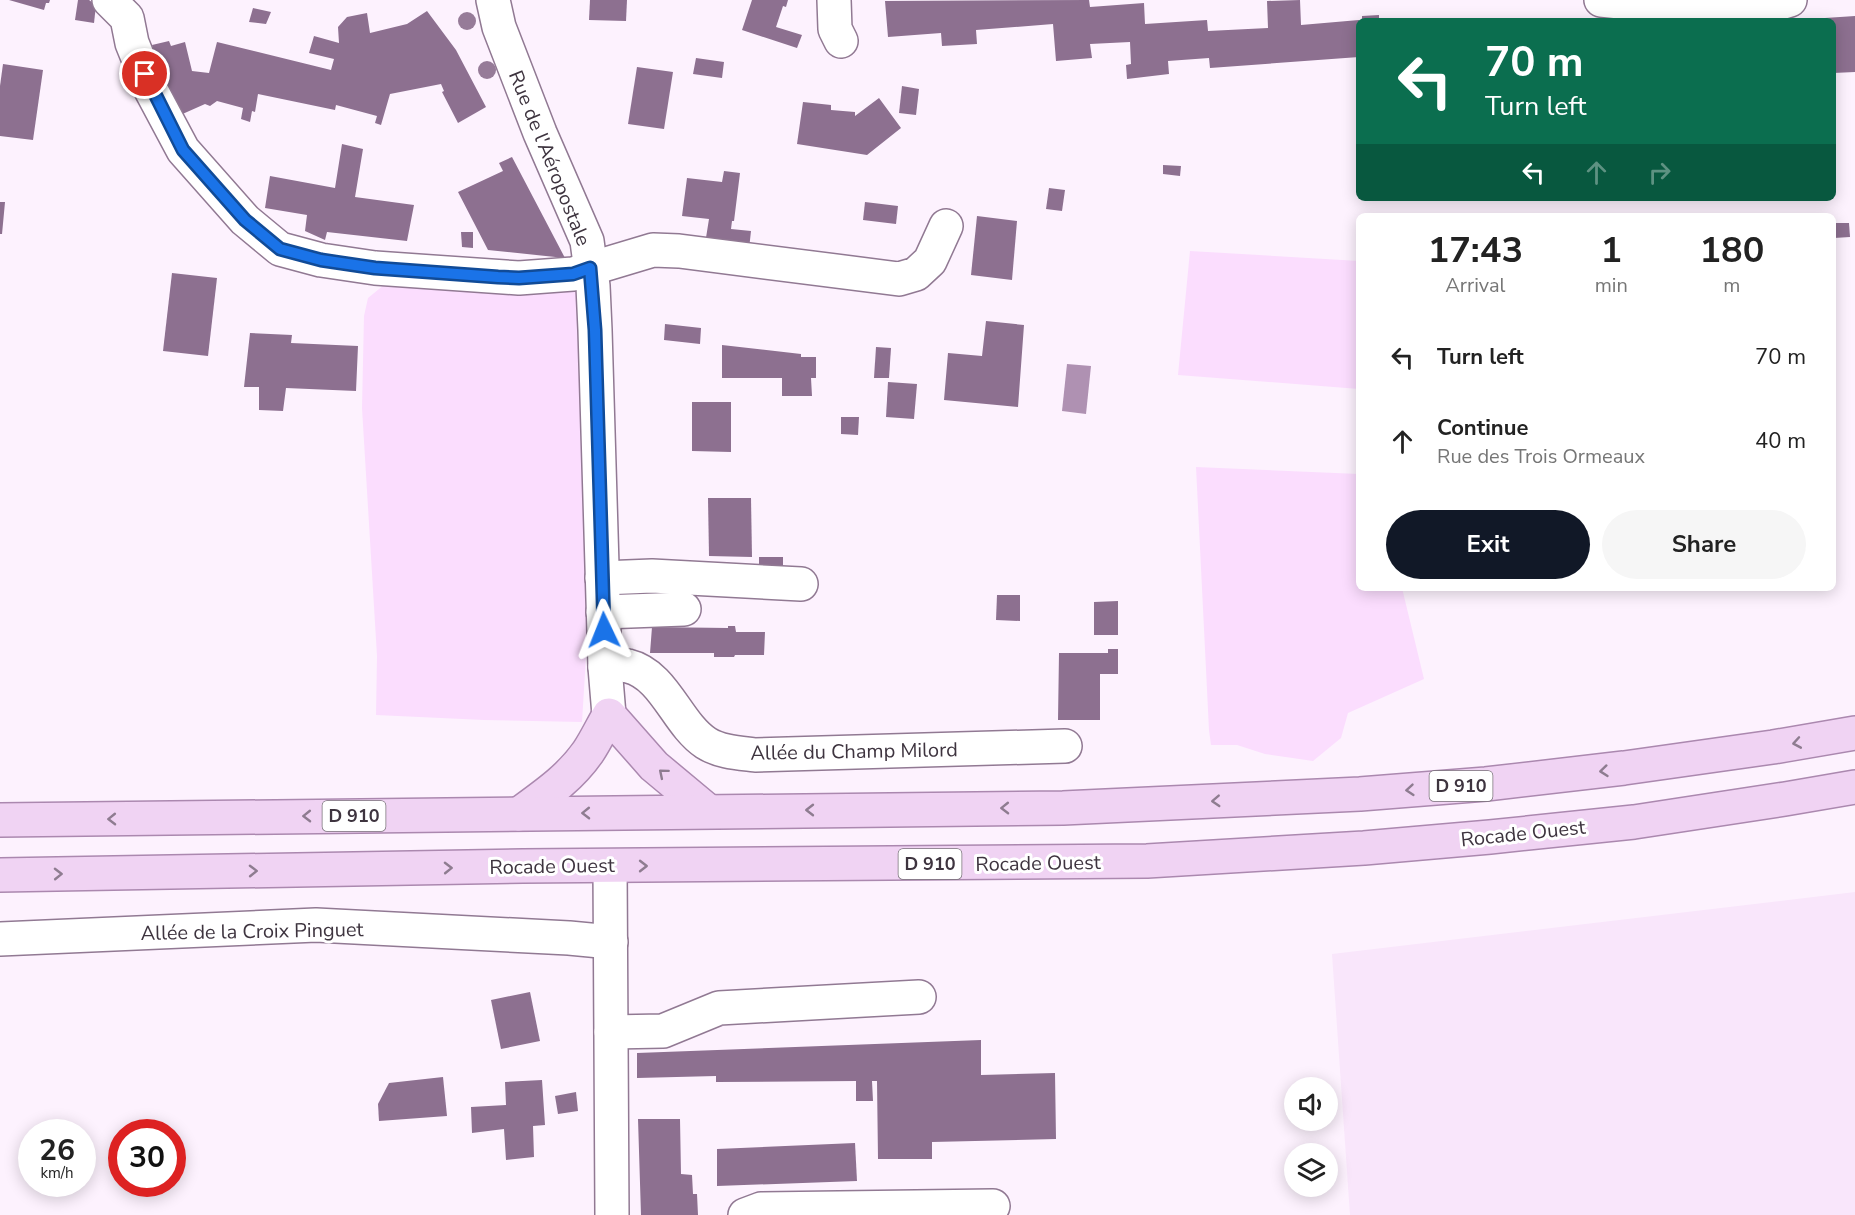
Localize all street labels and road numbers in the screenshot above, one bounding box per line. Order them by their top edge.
street label: Rue de l'Aéropostale [502,66,597,250]
street label: Allée du Champ Milord [750,736,958,767]
road number: D 910 [1430,771,1492,801]
road number: D 910 [322,801,386,831]
street label: Rocade Ouest [1459,813,1588,853]
road number: D 910 [898,849,962,879]
street label: Rocade Ouest [975,849,1102,878]
street label: Rocade Ouest [489,852,616,881]
street label: Allée de la Croix Pinguet [140,916,365,947]

